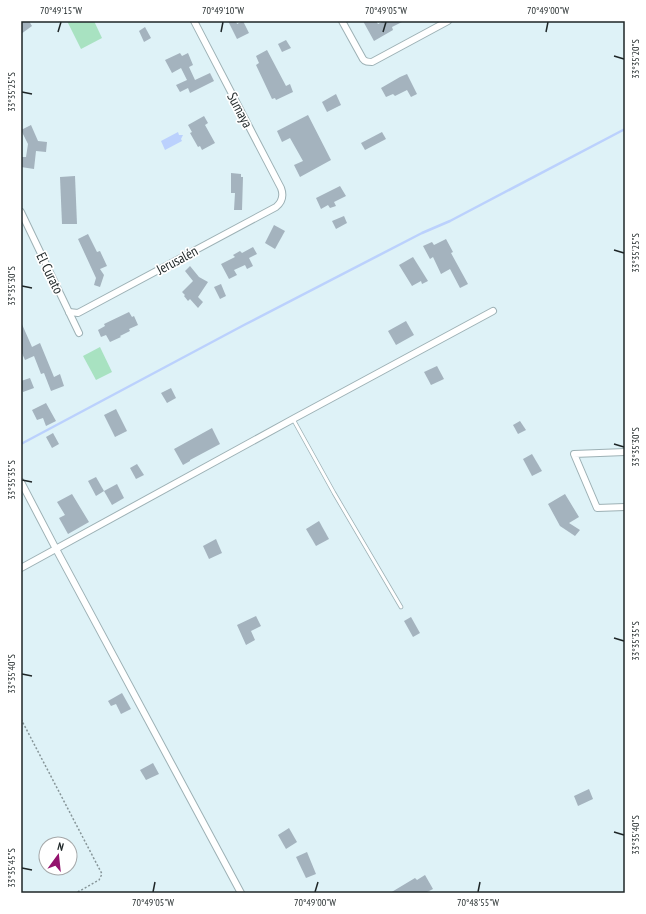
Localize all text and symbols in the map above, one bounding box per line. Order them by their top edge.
text: 70°49'15"W [40,4,82,17]
text: 70°49'10"W [202,4,244,17]
text: 70°49'05"W [365,4,407,17]
text: 70°49'00"W [527,4,569,17]
text: 33°35'20"S [629,39,642,79]
text: 33°35'25"S [5,72,18,112]
street label: Sumaya [223,89,257,131]
text: 33°35'25"S [629,233,642,273]
street label: Jerusalén [152,242,201,279]
street label: El Curato [32,249,68,297]
text: 33°35'30"S [5,266,18,306]
text: 33°35'30"S [629,427,642,467]
text: 33°35'35"S [5,460,18,500]
text: 33°35'35"S [629,621,642,661]
text: 33°35'40"S [5,654,18,694]
text: 33°35'40"S [629,815,642,855]
north arrow [38,836,78,876]
text: N [56,839,65,854]
text: 33°35'45"S [5,848,18,888]
text: 70°49'05"W [132,896,174,909]
text: 70°49'00"W [294,896,336,909]
text: 70°48'55"W [457,896,499,909]

